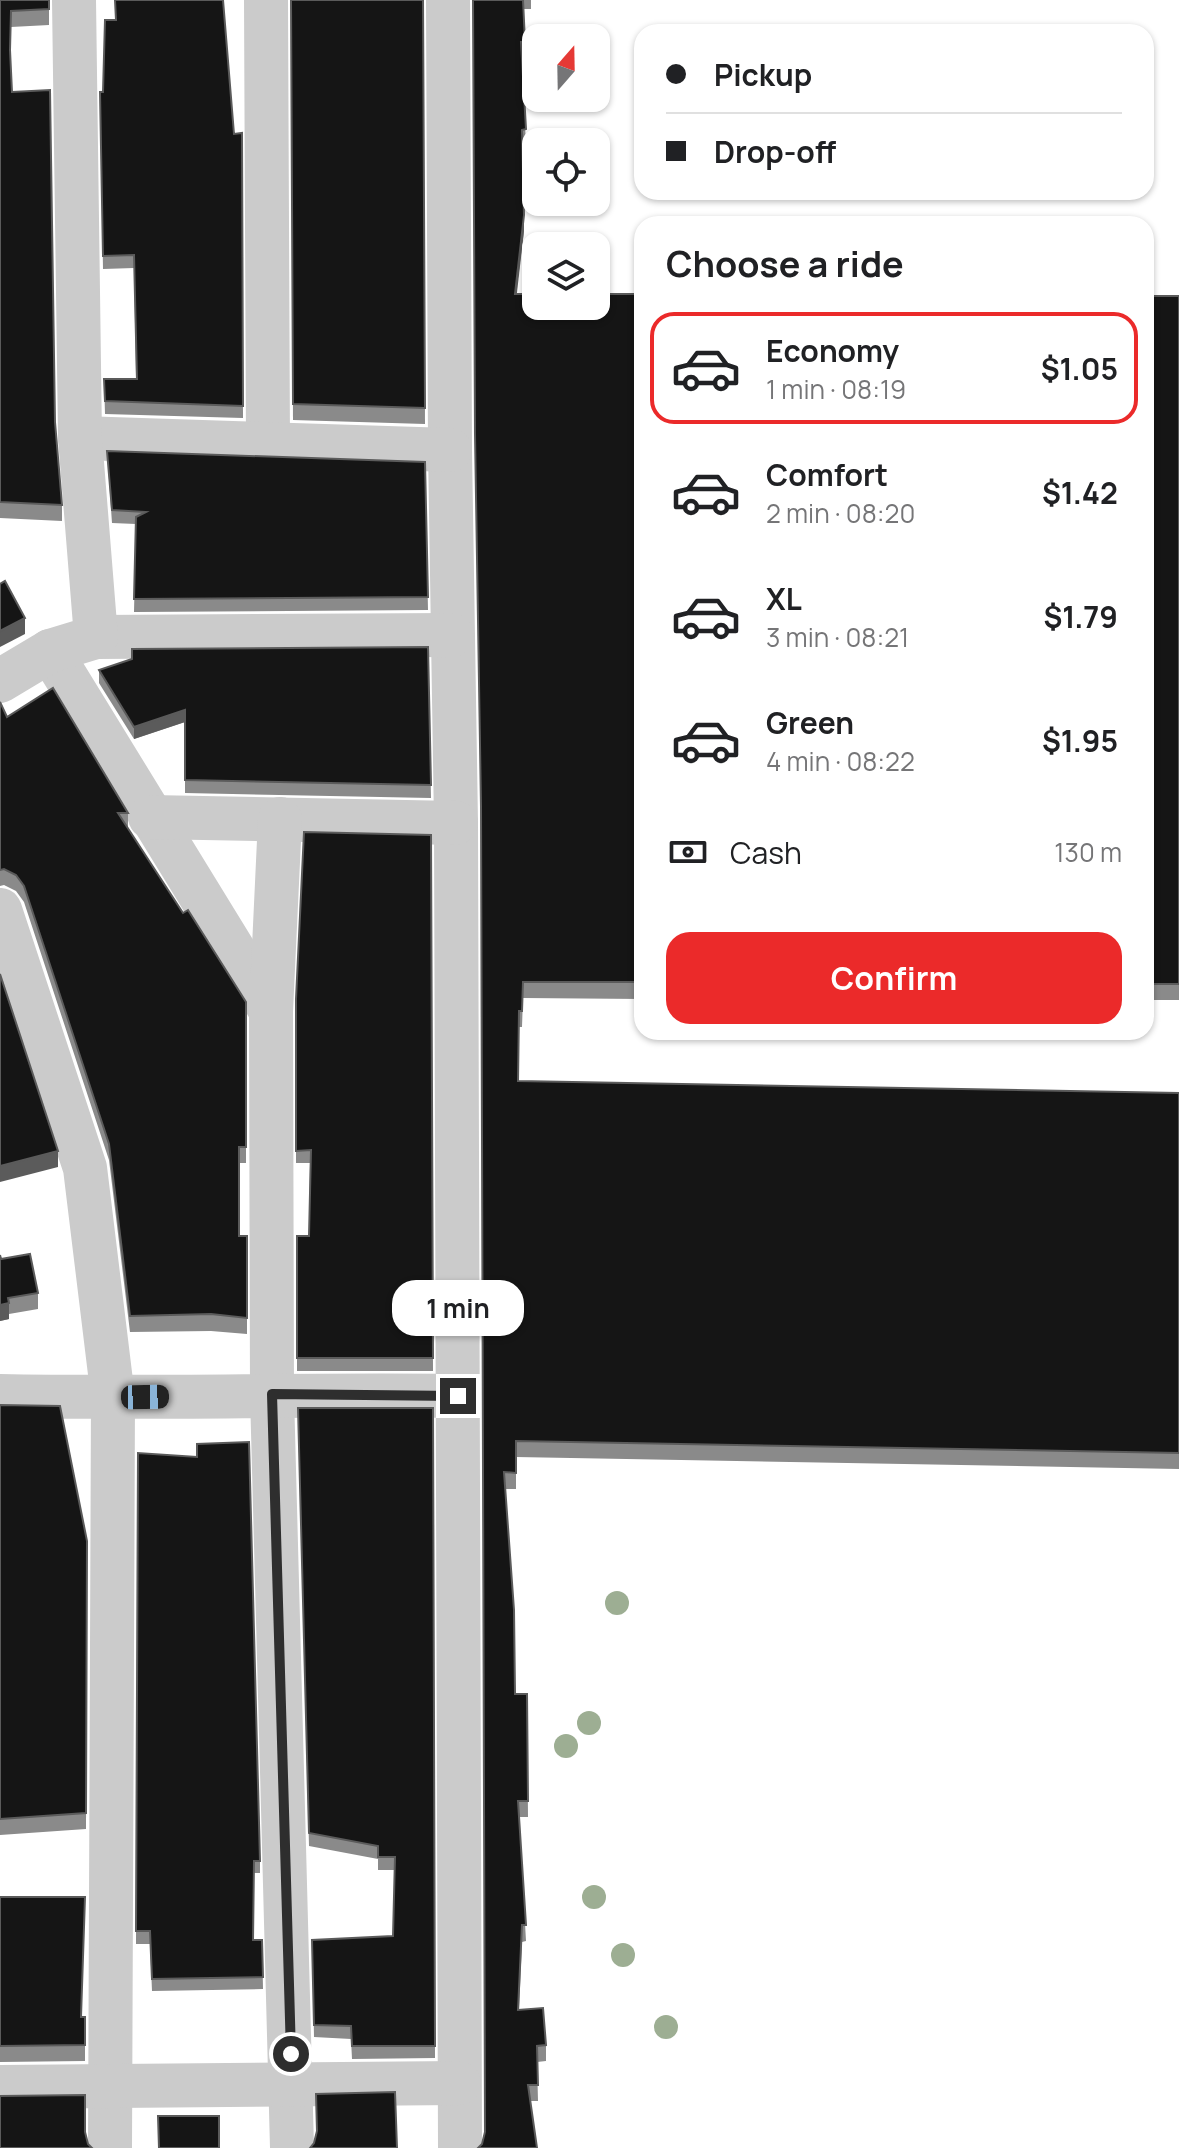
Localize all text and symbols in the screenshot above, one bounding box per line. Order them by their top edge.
north arrow [522,24,610,112]
map controls [522,24,610,320]
text: Pickup [714,54,812,95]
button: locate [522,128,610,216]
text: Drop-off [714,131,836,172]
button: layers [522,232,610,320]
text: Choose a ride [666,239,904,288]
text: Economy [766,330,899,371]
icon: car [670,332,742,404]
text: $1.05 [1041,348,1118,389]
text: 1 min · 08:19 [766,371,906,407]
text: Comfort [766,454,888,495]
icon: car [670,456,742,528]
text: $1.42 [1042,472,1118,513]
text: 2 min · 08:20 [766,495,915,531]
text: XL [766,578,802,619]
icon: car [670,580,742,652]
text: $1.79 [1043,596,1118,637]
text: 3 min · 08:21 [766,619,909,655]
text: Green [766,702,854,743]
icon: car [670,704,742,776]
text: $1.95 [1042,720,1118,761]
text: 4 min · 08:22 [766,743,915,779]
icon: cash [666,830,710,874]
text: Cash [730,832,802,873]
text: 130 m [1054,834,1122,870]
button: Confirm [666,932,1122,1024]
callout: 1 min [392,1280,524,1336]
text: 1 min [426,1290,490,1326]
route end [440,1378,476,1414]
car [121,1385,169,1409]
route start [273,2036,309,2072]

